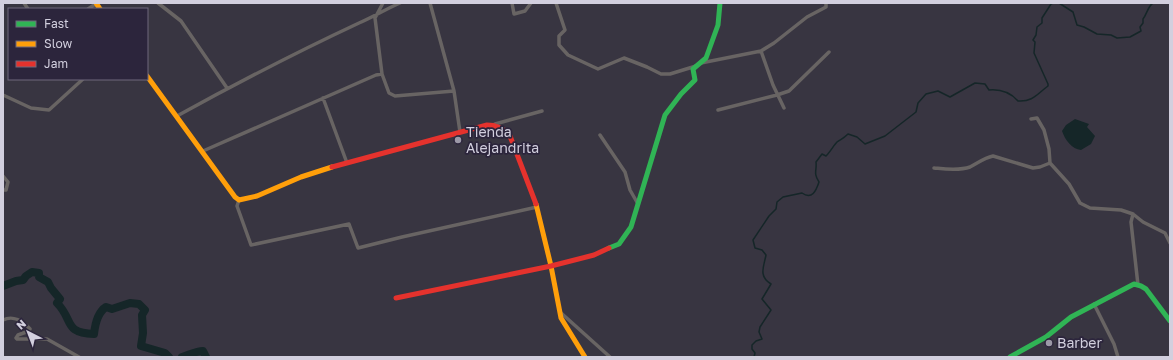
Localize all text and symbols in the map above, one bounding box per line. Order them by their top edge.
legend [8,8,148,80]
text: Fast [44,16,69,31]
text: Slow [44,36,72,51]
text: Jam [44,56,68,71]
place label: Tienda Alejandrita [466,123,539,156]
marker: Tienda Alejandrita [453,135,463,145]
north arrow [8,312,48,352]
text: N [14,317,28,332]
place label: Barber [1057,334,1102,351]
marker: Barber [1044,338,1054,348]

